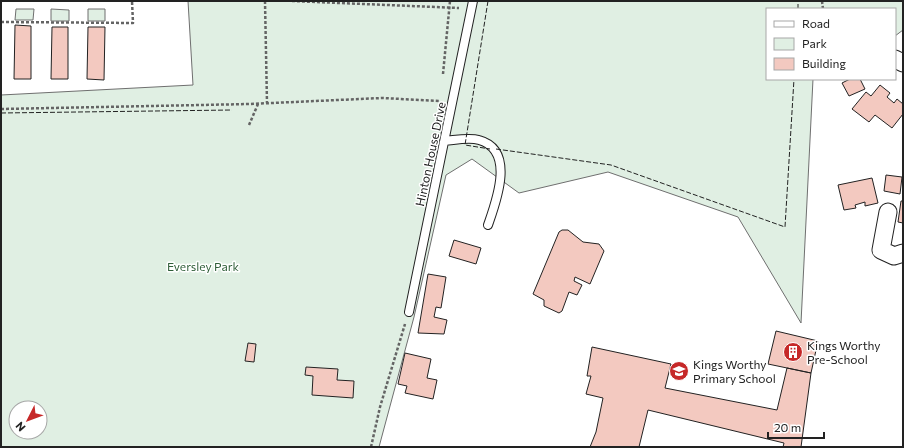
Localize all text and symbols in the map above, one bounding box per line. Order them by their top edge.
legend [766,8,896,80]
text: Road [802,16,830,30]
text: Park [802,36,828,50]
text: Building [802,56,846,70]
street label: Hinton House Drive [412,101,448,207]
park label: Eversley Park [167,259,240,273]
place label: Kings Worthy Pre-School [807,338,881,366]
building icon: Kings Worthy Pre-School [782,341,804,363]
place label: Kings Worthy Primary School [693,357,776,385]
school or university icon: Kings Worthy Primary School [668,360,690,382]
north arrow [8,400,48,440]
scale bar [768,414,824,440]
text: N [13,420,28,434]
text: 20 m [774,420,801,434]

